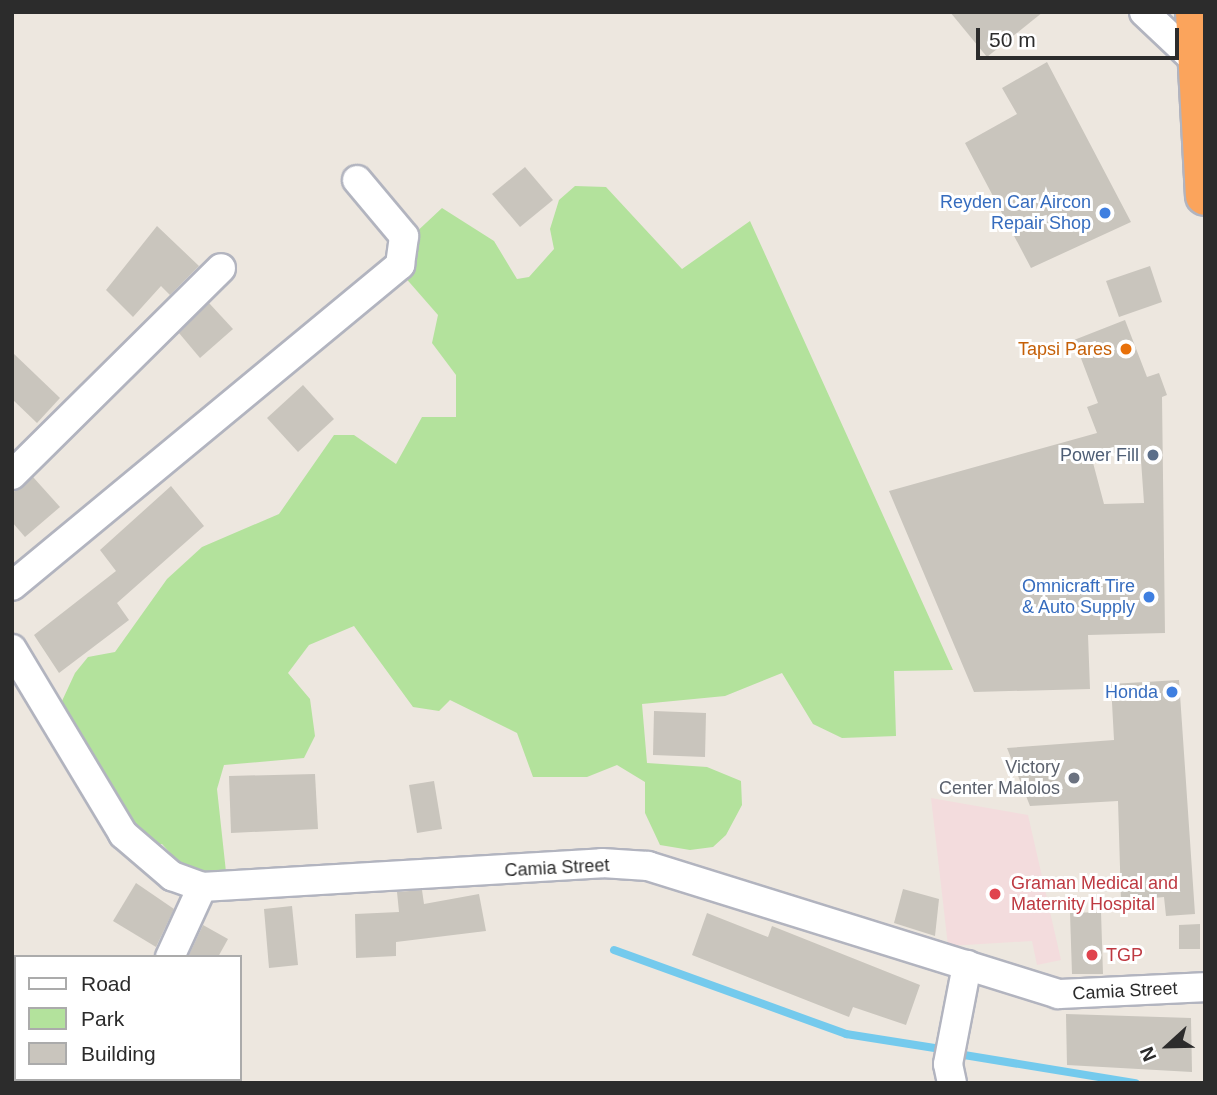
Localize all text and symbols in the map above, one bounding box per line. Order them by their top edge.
scale bar [979,14,1182,58]
text: 50 m [989,28,1036,51]
place label: Reyden Car Aircon Repair Shop [939,192,1091,234]
marker: Reyden Car Aircon Repair Shop [1097,205,1113,221]
place label: Tapsi Pares [1018,338,1112,360]
marker: Tapsi Pares [1118,341,1134,357]
place label: Power Fill [1060,444,1139,466]
marker: Power Fill [1145,447,1161,463]
place label: Omnicraft Tire & Auto Supply [1021,576,1135,618]
marker: Omnicraft Tire & Auto Supply [1141,589,1157,605]
place label: Honda [1105,681,1158,703]
marker: Honda [1164,684,1180,700]
place label: Victory Center Malolos [939,757,1060,800]
marker: Victory Center Malolos [1066,770,1082,786]
street label: Camia Street [504,854,610,882]
place label: Graman Medical and Maternity Hospital [1011,873,1178,916]
marker: Graman Medical and Maternity Hospital [985,884,1005,904]
place label: TGP [1106,944,1143,966]
marker: TGP [1084,947,1100,963]
legend [14,955,242,1081]
text: Road [81,972,131,995]
street label: Camia Street [1072,977,1178,1005]
text: Park [81,1007,124,1030]
north arrow [1133,1011,1203,1081]
text: Building [81,1042,156,1065]
text: N [1136,1044,1160,1064]

